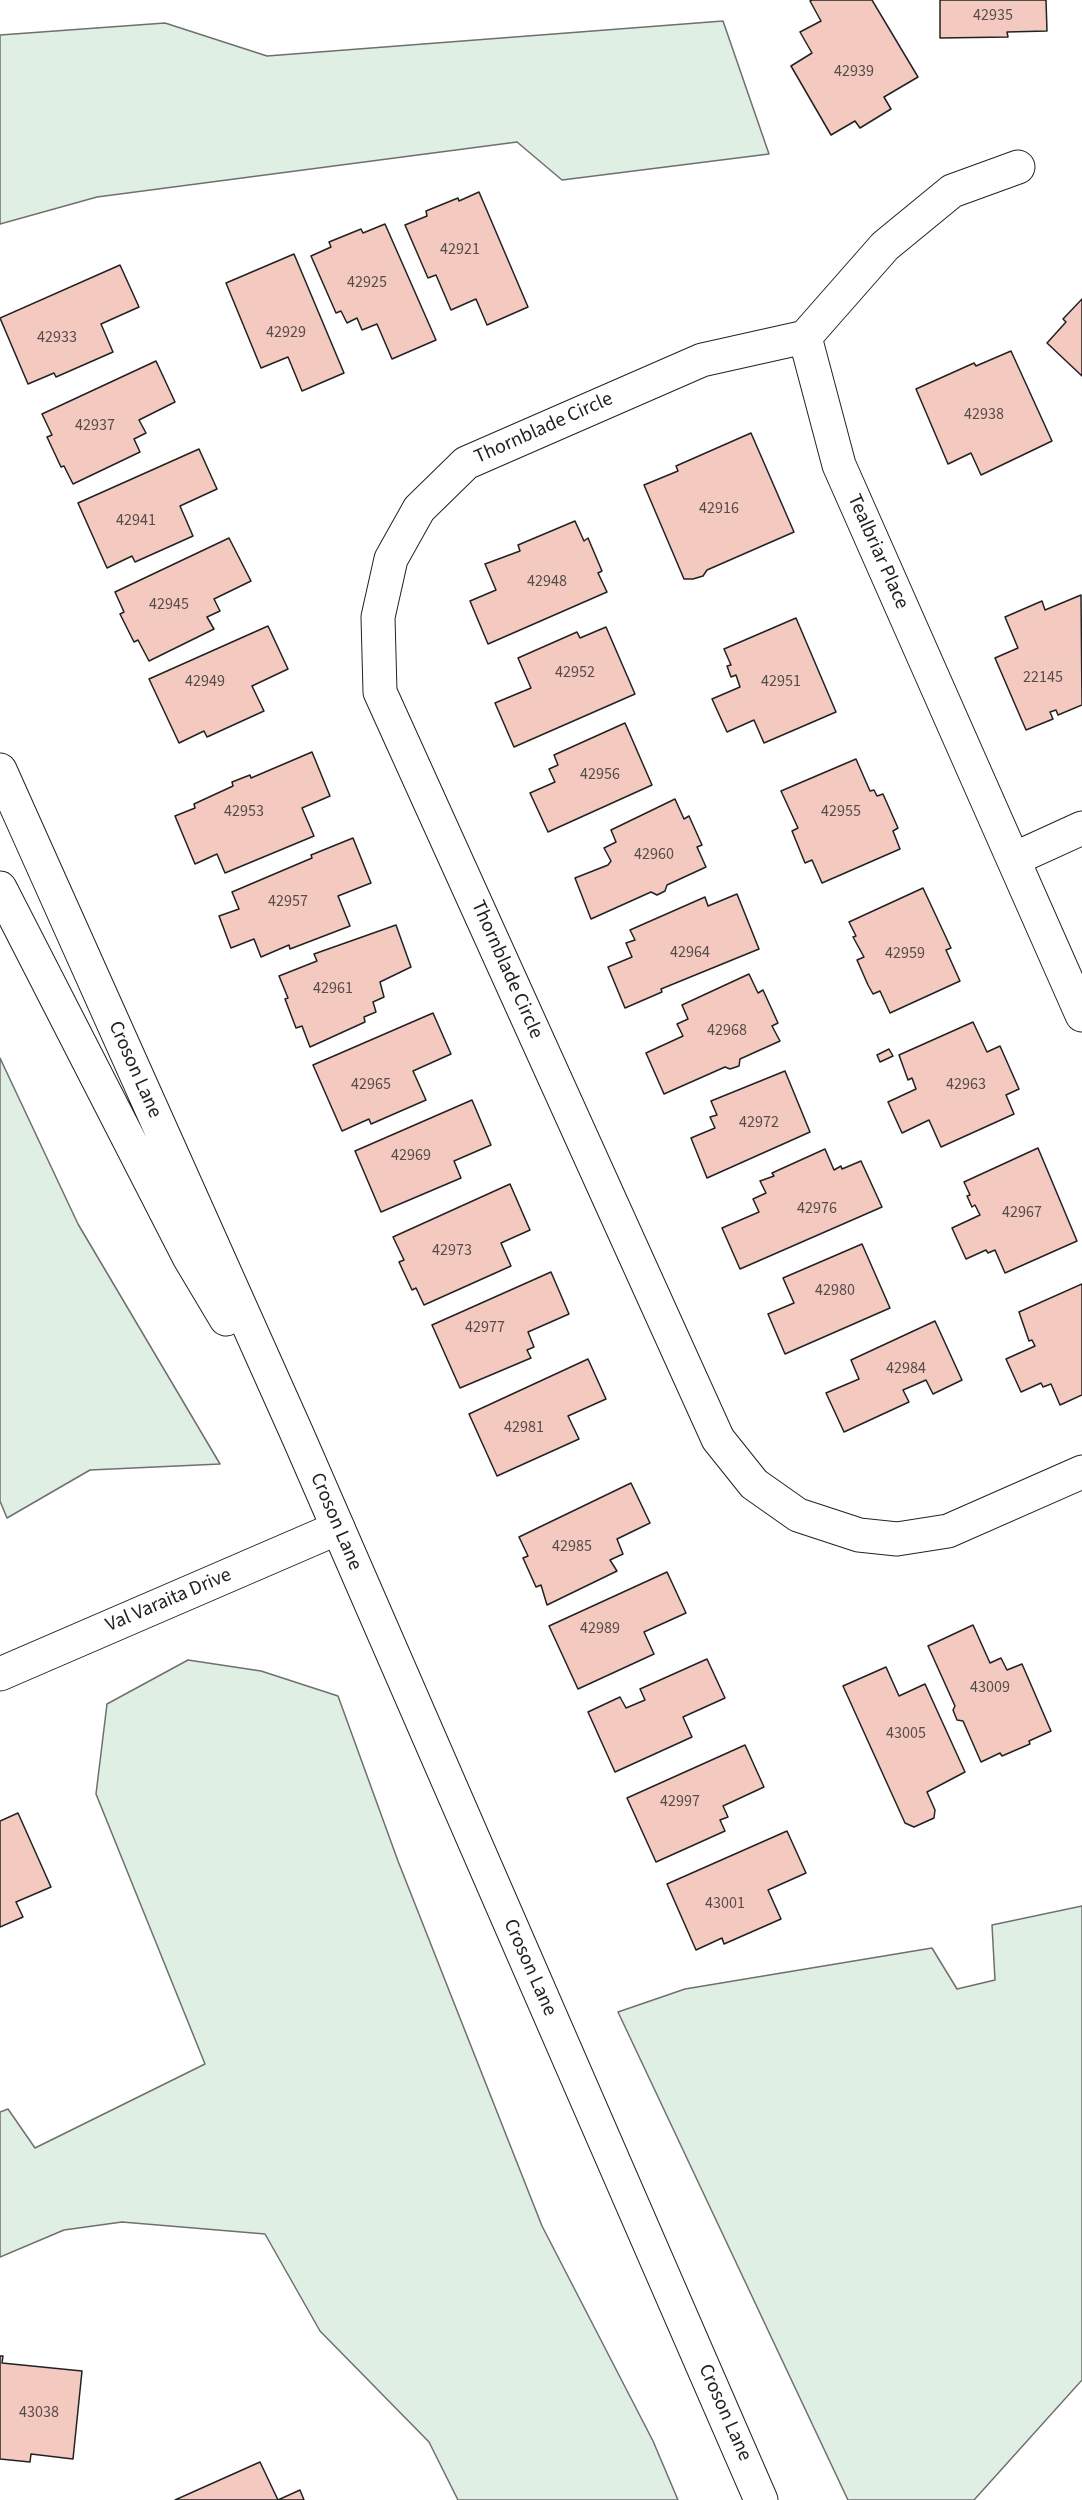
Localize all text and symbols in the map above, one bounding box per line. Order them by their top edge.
house number: 42935 [973,6,1013,26]
house number: 42939 [834,62,874,82]
house number: 42921 [440,240,480,260]
house number: 42925 [347,273,387,293]
house number: 42929 [266,323,306,343]
house number: 42933 [37,328,77,348]
street label: Thornblade Circle [471,388,617,470]
house number: 42938 [964,405,1004,425]
house number: 42937 [75,416,115,436]
street label: Tealbriar Place [841,491,913,613]
house number: 42916 [699,499,739,519]
house number: 42941 [116,511,156,531]
house number: 42948 [527,572,567,592]
house number: 42945 [149,595,189,615]
house number: 42952 [555,663,595,683]
house number: 22145 [1023,668,1063,688]
house number: 42949 [185,672,225,692]
house number: 42951 [761,672,801,692]
house number: 42956 [580,765,620,785]
house number: 42953 [224,802,264,822]
house number: 42955 [821,802,861,822]
house number: 42960 [634,845,674,865]
house number: 42957 [268,892,308,912]
street label: Thornblade Circle [465,897,547,1043]
house number: 42964 [670,943,710,963]
house number: 42959 [885,944,925,964]
house number: 42961 [313,979,353,999]
street label: Croson Lane [102,1018,166,1122]
house number: 42968 [707,1021,747,1041]
house number: 42965 [351,1075,391,1095]
house number: 42963 [946,1075,986,1095]
house number: 42972 [739,1113,779,1133]
house number: 42969 [391,1146,431,1166]
house number: 42976 [797,1199,837,1219]
house number: 42967 [1002,1203,1042,1223]
house number: 42973 [432,1241,472,1261]
house number: 42980 [815,1281,855,1301]
house number: 42977 [465,1318,505,1338]
house number: 42984 [886,1359,926,1379]
house number: 42981 [504,1418,544,1438]
street label: Croson Lane [304,1470,366,1574]
house number: 42985 [552,1537,592,1557]
street label: Val Varaita Drive [103,1564,235,1638]
house number: 42989 [580,1619,620,1639]
house number: 43009 [970,1678,1010,1698]
house number: 43005 [886,1724,926,1744]
house number: 42997 [660,1792,700,1812]
house number: 43001 [705,1894,745,1914]
street label: Croson Lane [497,1916,561,2020]
street label: Croson Lane [692,2361,756,2465]
house number: 43038 [19,2403,59,2423]

